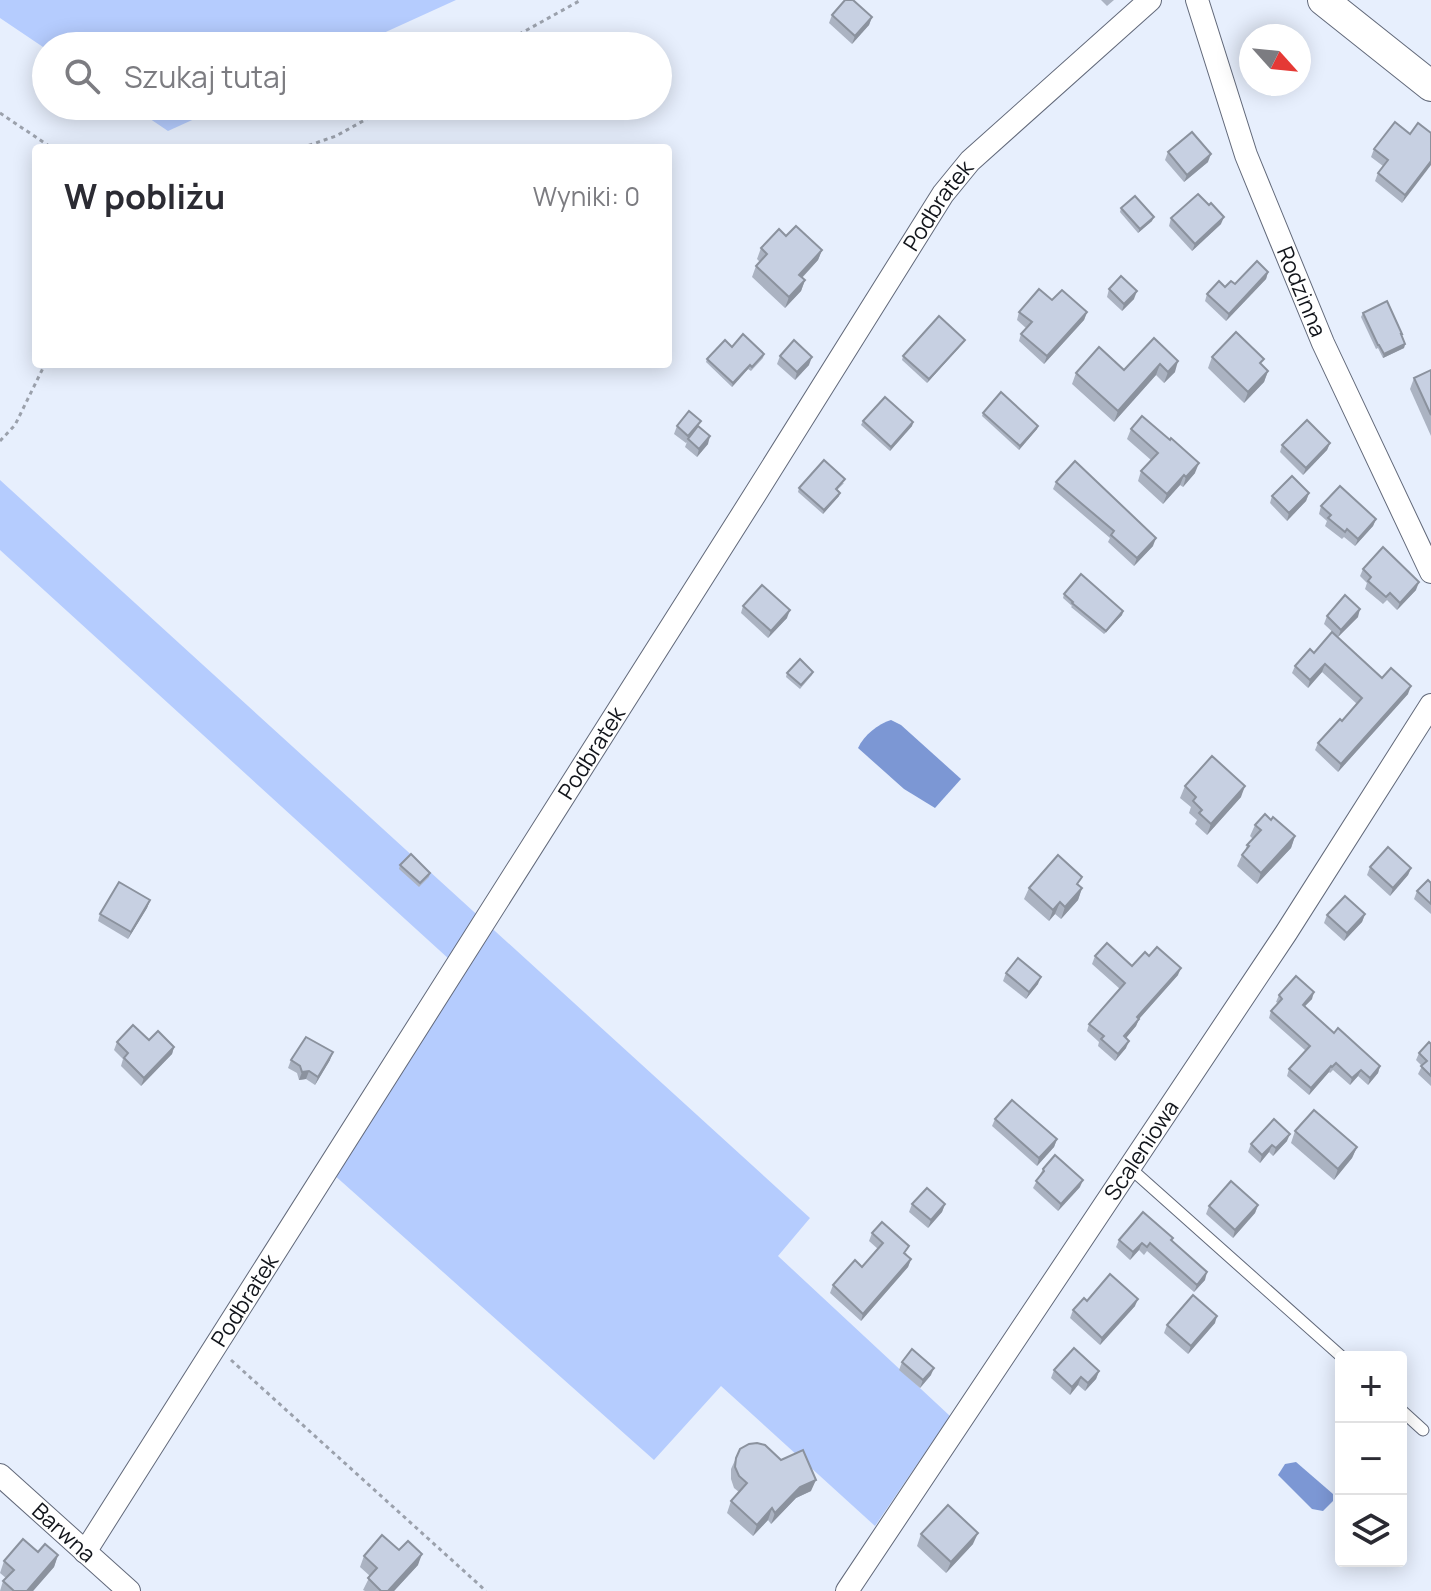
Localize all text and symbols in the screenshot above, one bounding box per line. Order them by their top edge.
north arrow [1239,24,1311,96]
search box [32,32,672,120]
icon: search [60,54,104,98]
text: Szukaj tutaj [124,56,287,97]
street label: Podbratek [896,153,980,257]
text: W pobliżu [64,173,225,219]
text: Wyniki: 0 [533,178,640,214]
street label: Rodzinna [1270,242,1334,341]
street label: Podbratek [551,700,632,805]
street label: Scaleniowa [1097,1094,1185,1206]
street label: Podbratek [204,1247,286,1352]
map controls [1335,1351,1407,1567]
button: + [1335,1351,1407,1423]
button: − [1335,1423,1407,1495]
button: layers [1335,1495,1407,1567]
street label: Barwna [26,1496,102,1569]

